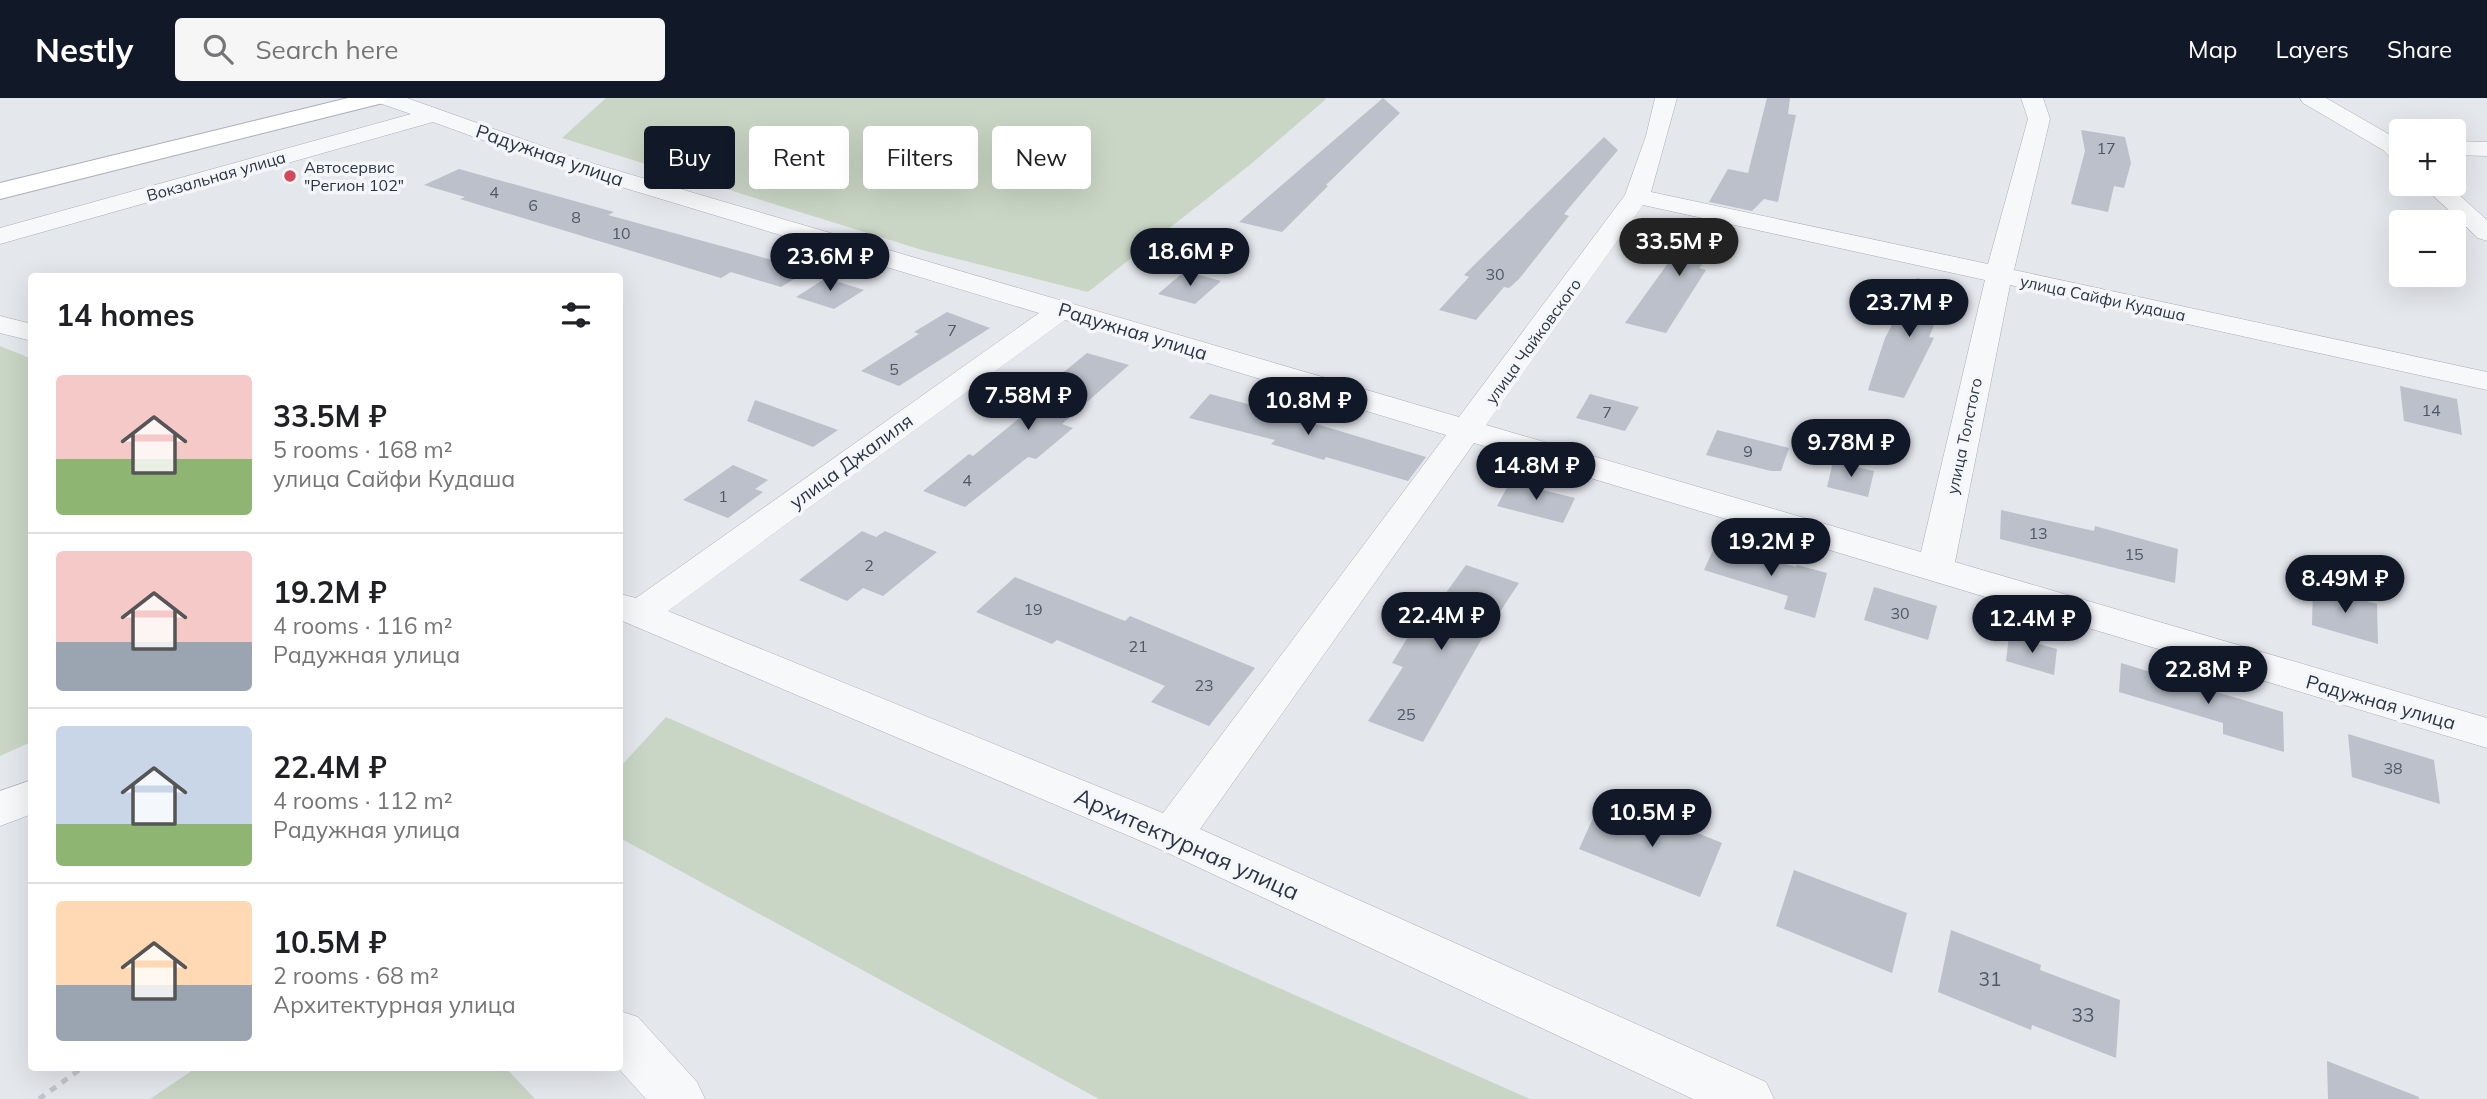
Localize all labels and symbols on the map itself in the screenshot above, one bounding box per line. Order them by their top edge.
street label: Радужная улица [473,118,627,192]
house number: 17 [2096,138,2116,158]
street label: Вокзальная улица [144,147,288,205]
place label: Автосервис "Регион 102" [304,157,404,195]
marker: Автосервис "Регион 102" [282,168,298,184]
house number: 4 [489,182,499,202]
house number: 6 [528,195,538,215]
house number: 8 [571,207,581,227]
pin: 33.5M ₽ [1614,218,1744,278]
house number: 10 [611,223,631,243]
pin: 18.6M ₽ [1125,228,1255,288]
pin: 23.6M ₽ [765,234,895,293]
house number: 30 [1485,264,1505,284]
street label: улица Сайфи Кудаша [2018,271,2188,325]
street label: улица Чайковского [1481,274,1585,408]
pin: 23.7M ₽ [1844,280,1974,339]
street label: Радужная улица [1056,297,1210,365]
house number: 7 [947,320,957,340]
house number: 5 [889,359,899,379]
pin: 7.58M ₽ [963,372,1093,432]
street label: улица Толстого [1942,376,1986,496]
pin: 10.8M ₽ [1243,378,1373,437]
house number: 14 [2421,400,2441,420]
house number: 7 [1602,402,1612,422]
street label: улица Джалиля [785,408,917,514]
pin: 9.78M ₽ [1786,420,1916,479]
house number: 9 [1743,441,1753,461]
pin: 14.8M ₽ [1471,442,1601,502]
house number: 4 [962,470,972,490]
house number: 1 [718,486,728,506]
pin: 19.2M ₽ [1706,518,1836,578]
house number: 13 [2028,523,2048,543]
house number: 15 [2124,544,2144,564]
house number: 2 [864,555,874,575]
pin: 8.49M ₽ [2280,556,2410,615]
pin: 22.4M ₽ [1376,592,1506,652]
pin: 12.4M ₽ [1967,596,2097,655]
house number: 19 [1023,599,1043,619]
house number: 30 [1890,603,1910,623]
house number: 21 [1128,636,1148,656]
pin: 22.8M ₽ [2143,646,2273,706]
street label: Радужная улица [2303,669,2459,735]
house number: 23 [1194,675,1214,695]
house number: 25 [1396,704,1416,724]
house number: 38 [2383,758,2403,778]
street label: Архитектурная улица [1070,781,1304,906]
pin: 10.5M ₽ [1587,790,1717,849]
house number: 31 [1979,967,2001,991]
house number: 33 [2072,1003,2094,1027]

